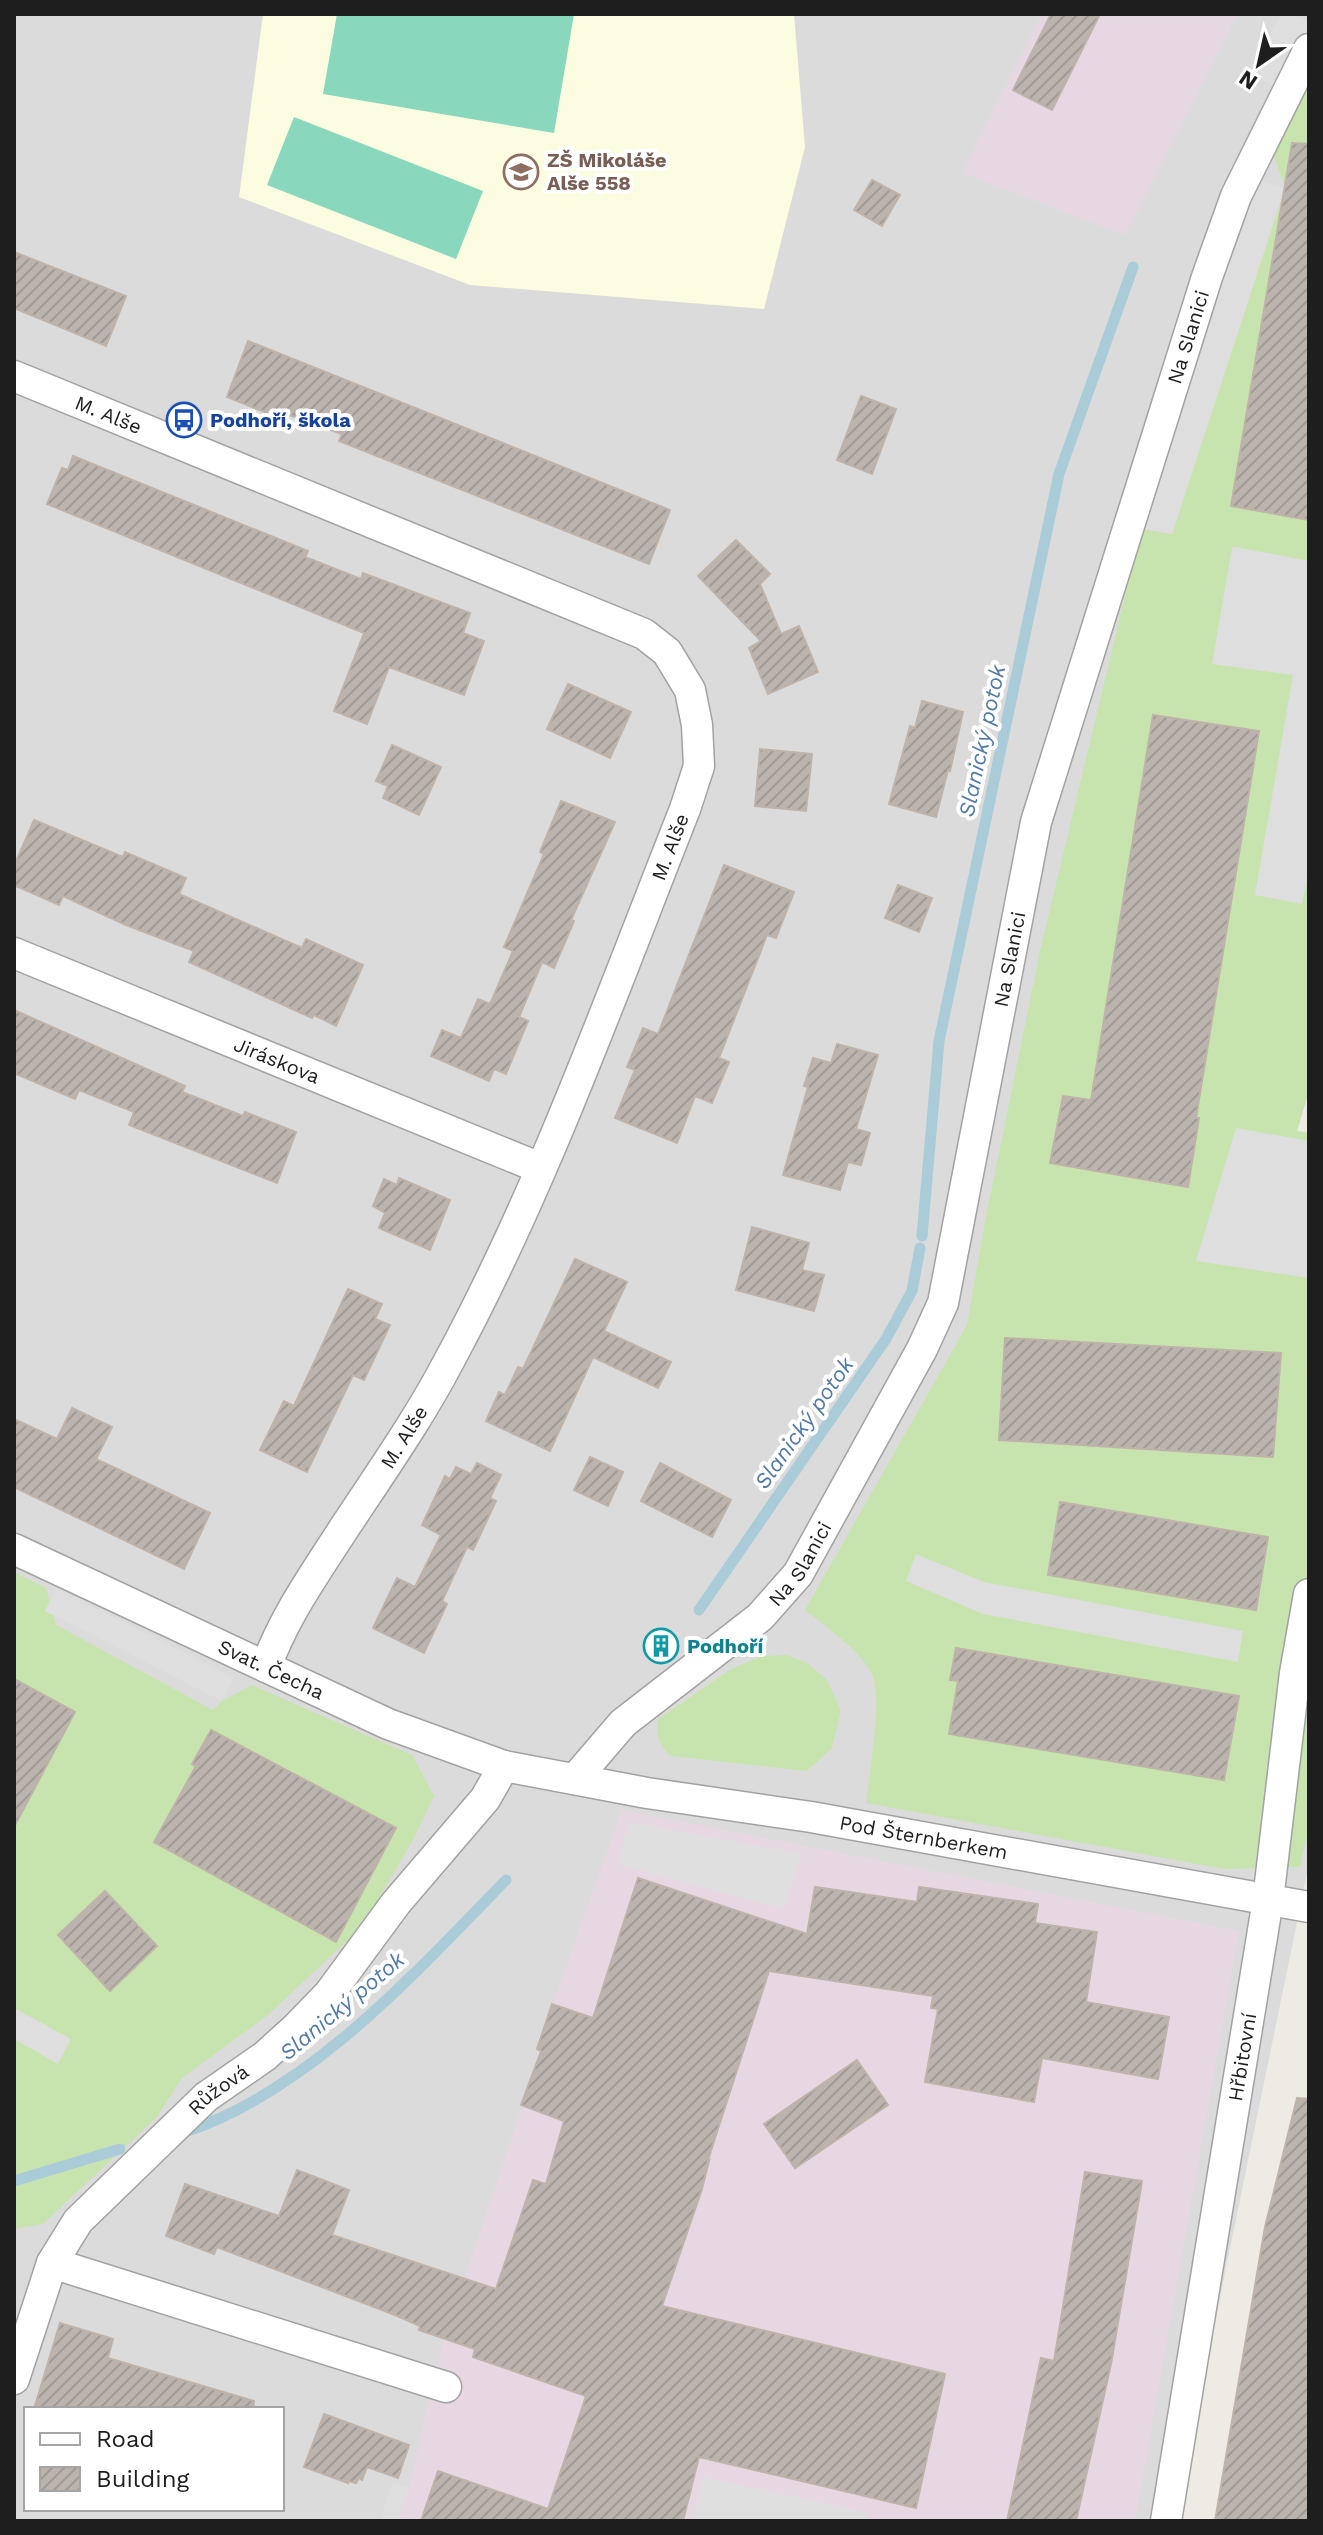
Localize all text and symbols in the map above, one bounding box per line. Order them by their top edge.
north arrow [1219,24,1299,104]
text: N [1234,65,1262,95]
place label: ZŠ Mikoláše Alše 558 [547,148,667,195]
school or university icon: ZŠ Mikoláše Alše 558 [502,153,540,191]
street label: Na Slanici [1162,287,1214,387]
street label: M. Alše [72,390,145,439]
bus stop icon: Podhoří, škola [165,401,203,439]
place label: Podhoří, škola [210,408,351,432]
water label: Slanický potok [954,662,1011,819]
street label: M. Alše [646,810,694,884]
street label: Na Slanici [989,909,1030,1009]
street label: Jiráskova [230,1032,323,1089]
water label: Slanický potok [749,1352,859,1494]
street label: M. Alše [375,1401,433,1473]
street label: Na Slanici [763,1517,837,1611]
building icon: Podhoří [642,1627,680,1665]
street label: Svat. Čecha [214,1634,328,1704]
place label: Podhoří [687,1634,764,1658]
street label: Pod Šternberkem [838,1810,1010,1864]
water label: Slanický potok [275,1946,410,2065]
street label: Hřbitovní [1223,2011,1261,2103]
street label: Růžová [183,2059,253,2120]
legend [24,2407,284,2511]
text: Road [96,2425,155,2453]
text: Building [96,2465,189,2493]

